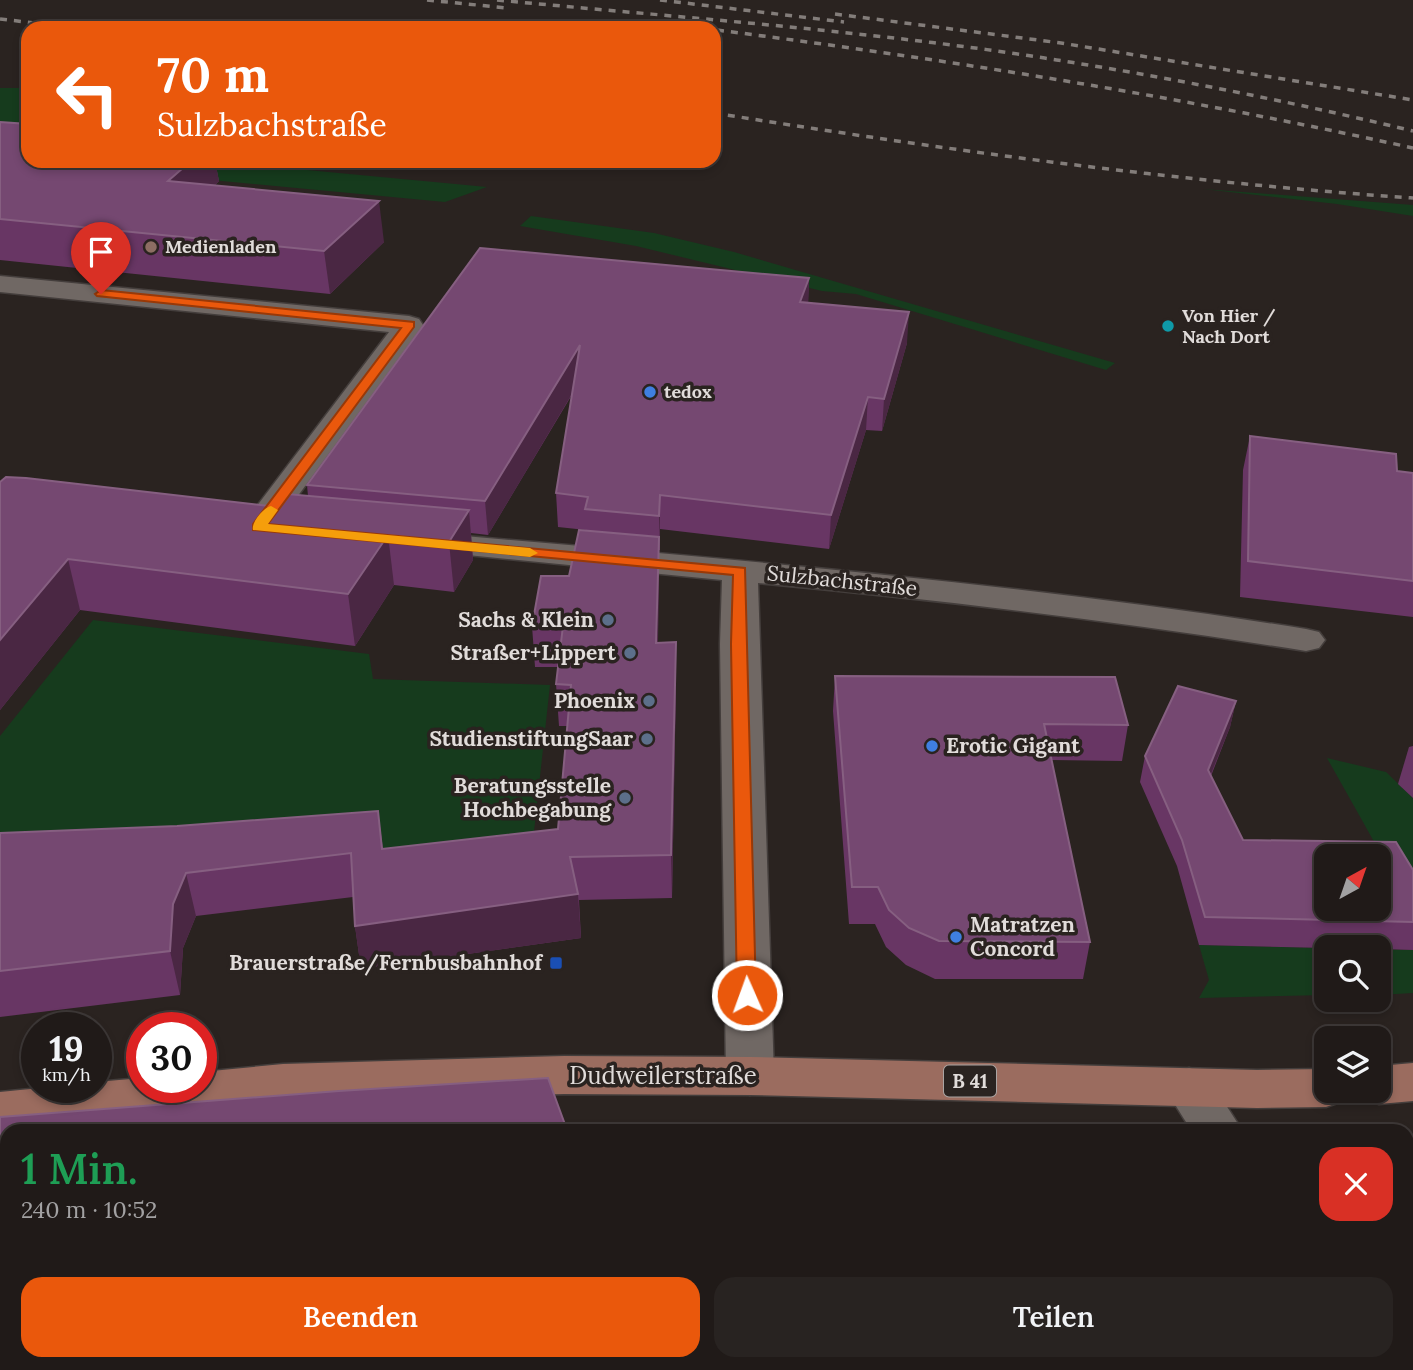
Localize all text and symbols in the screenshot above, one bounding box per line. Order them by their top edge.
text: 70 m [157,43,269,105]
icon: left [42,49,133,140]
text: Sulzbachstraße [157,104,387,145]
pin [71,222,131,294]
icon: arrive [82,233,120,271]
place label: Medienladen [165,235,277,258]
marker: Medienladen [143,239,159,255]
place label: Von Hier / Nach Dort [1182,304,1276,348]
marker: Von Hier / Nach Dort [1160,318,1176,334]
place label: tedox [664,380,712,403]
marker: tedox [642,384,658,400]
street label: Sulzbachstraße [766,559,918,602]
place label: Sachs & Klein [458,606,594,633]
marker: Sachs & Klein [600,612,616,628]
place label: Straßer+Lippert [450,639,616,666]
marker: Straßer+Lippert [622,645,638,661]
place label: Phoenix [554,687,635,714]
marker: Phoenix [641,693,657,709]
place label: StudienstiftungSaar [429,725,633,752]
marker: StudienstiftungSaar [639,731,655,747]
place label: Erotic Gigant [946,732,1080,759]
marker: Erotic Gigant [924,738,940,754]
place label: Beratungsstelle Hochbegabung [454,772,612,823]
marker: Beratungsstelle Hochbegabung [617,790,633,806]
north arrow [1314,844,1391,920]
map controls [1314,844,1391,1103]
place label: Matratzen Concord [970,911,1075,962]
marker: Matratzen Concord [948,929,964,945]
button: search [1314,935,1391,1012]
place label: Brauerstraße/Fernbusbahnhof [229,949,543,976]
marker: Brauerstraße/Fernbusbahnhof [548,955,564,971]
position arrow [710,958,784,1032]
speed limit sign: 30 [126,1012,217,1103]
text: 19 [49,1026,84,1071]
button: layers [1314,1026,1391,1103]
street label: Dudweilerstraße [569,1060,757,1091]
text: km/h [42,1063,91,1086]
road number: B 41 [944,1065,996,1096]
text: 1 Min. [21,1142,138,1196]
button: close [1319,1147,1393,1221]
text: 240 m · 10:52 [21,1195,157,1224]
button: Beenden [21,1277,700,1357]
button: Teilen [714,1277,1393,1357]

